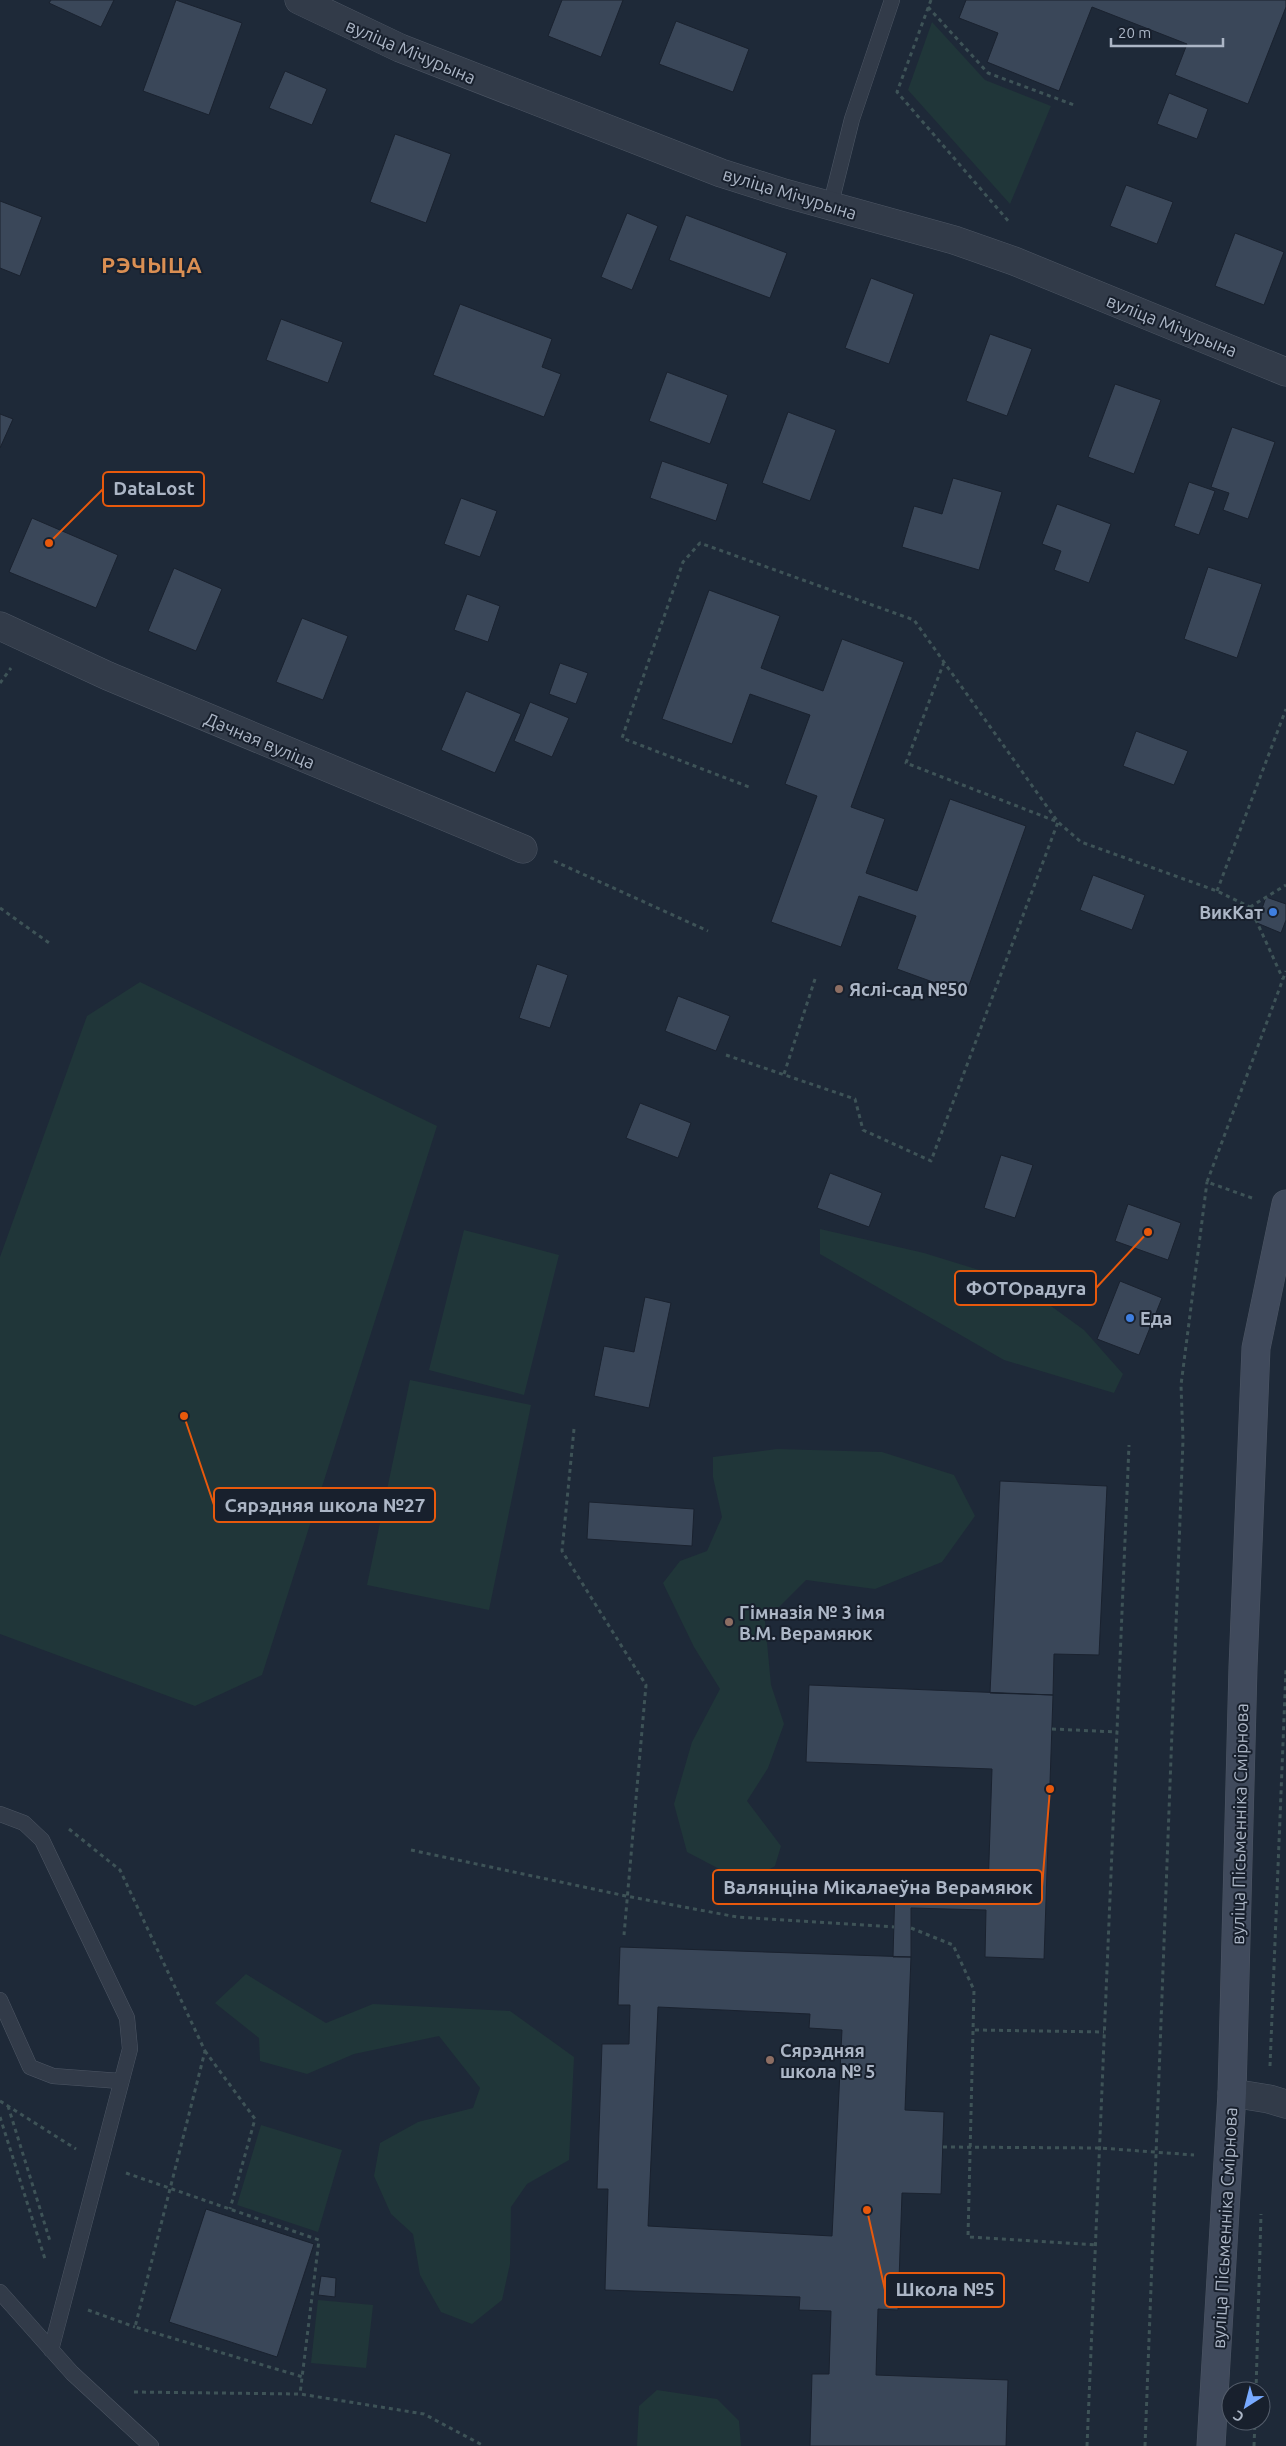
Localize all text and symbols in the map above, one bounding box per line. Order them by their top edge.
street label: вуліца Мічурына [343,15,479,87]
scale bar [1111,15,1224,47]
text: 20 m [1118,24,1151,41]
street label: вуліца Мічурына [721,163,859,223]
district label: РЭЧЫЦА [101,252,203,277]
street label: вуліца Мічурына [1104,290,1240,360]
callout: DataLost [103,472,204,506]
text: DataLost [113,477,195,499]
street label: Дачная вуліца [202,708,318,772]
place label: ВикКат [1199,902,1263,922]
marker: ВикКат [1267,906,1279,918]
place label: Яслі-сад №50 [849,979,968,999]
marker: Яслі-сад №50 [833,983,845,995]
callout: ФОТОрадуга [955,1271,1096,1305]
text: ФОТОрадуга [966,1277,1086,1299]
place label: Еда [1140,1308,1172,1328]
marker: Еда [1124,1312,1136,1324]
callout: Сярэдняя школа №27 [214,1488,435,1522]
text: Сярэдняя школа №27 [225,1494,425,1516]
place label: Гімназія № 3 імя В.М. Верамяюк [739,1602,885,1643]
marker: Гімназія № 3 імя В.М. Верамяюк [723,1616,735,1628]
street label: вуліца Пісьменніка Смірнова [1227,1703,1251,1945]
callout: Валянціна Мікалаеўна Верамяюк [713,1870,1042,1904]
text: Валянціна Мікалаеўна Верамяюк [723,1876,1033,1898]
place label: Сярэдняя школа № 5 [780,2040,875,2081]
marker: Сярэдняя школа № 5 [764,2054,776,2066]
street label: вуліца Пісьменніка Смірнова [1208,2107,1240,2349]
callout: Школа №5 [885,2273,1004,2307]
text: Школа №5 [895,2278,995,2300]
north arrow [1221,2381,1271,2431]
text: С [1230,2407,1247,2426]

